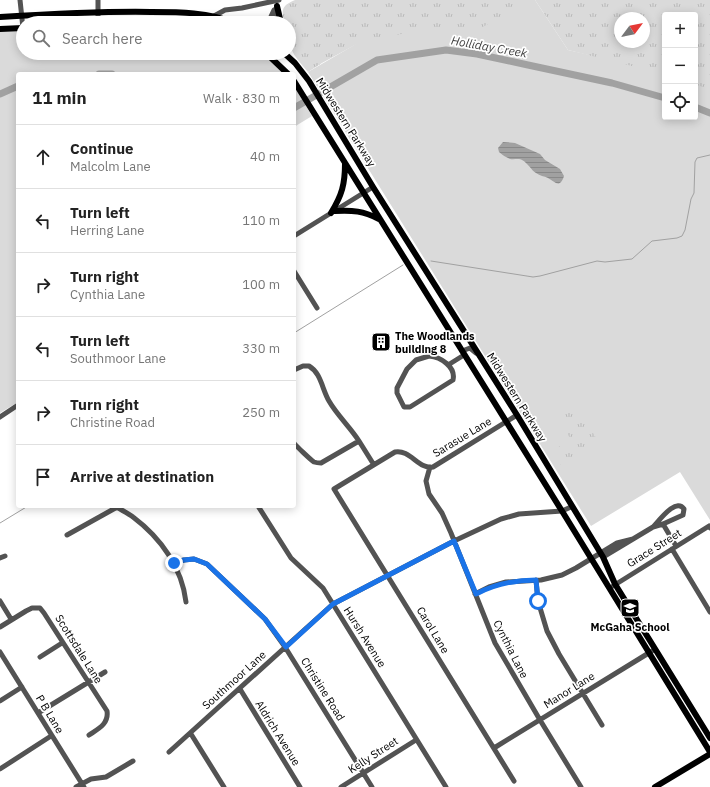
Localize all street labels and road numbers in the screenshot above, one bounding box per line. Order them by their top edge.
street label: Midwestern Parkway [313,75,379,170]
street label: Midwestern Parkway [484,350,550,445]
street label: Sarasue Lane [430,414,494,460]
street label: Grace Street [624,526,684,570]
street label: Hursh Avenue [341,604,389,670]
street label: Carol Lane [414,604,452,656]
street label: Scottsdale Lane [52,612,106,686]
street label: Cynthia Lane [490,618,532,680]
street label: Southmoor Lane [199,648,269,712]
street label: Christine Road [298,655,348,723]
street label: Manor Lane [541,669,597,711]
street label: P B Lane [33,692,67,736]
street label: Aldrich Avenue [252,698,304,768]
street label: Kelly Street [345,734,401,776]

